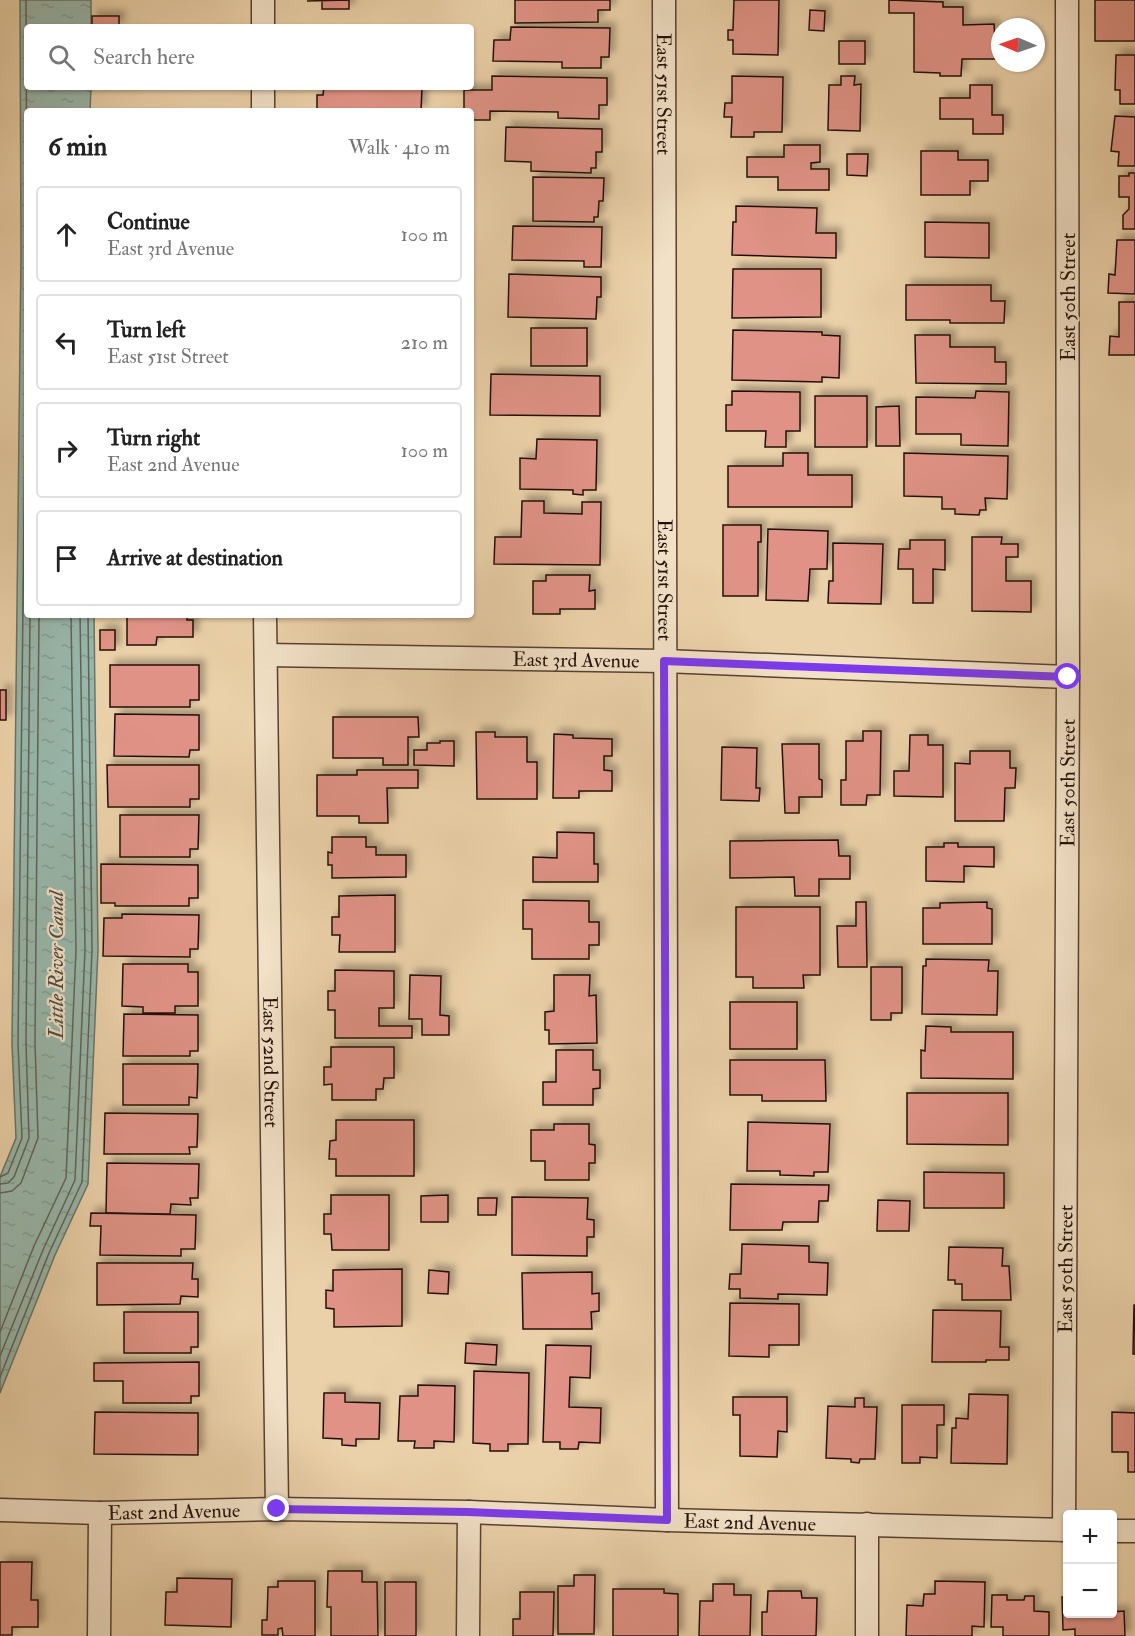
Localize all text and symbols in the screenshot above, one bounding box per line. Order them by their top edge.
north arrow [991,18,1045,72]
search box [24,24,474,90]
street label: East 51st Street [652,33,677,156]
icon: search [45,41,78,74]
text: Search here [93,43,195,71]
text: 6 min [48,131,107,163]
text: Walk · 410 m [348,135,450,160]
text: Continue [107,208,190,236]
icon: ahead [50,218,83,251]
text: 100 m [401,222,448,247]
street label: East 50th Street [1056,232,1081,361]
text: East 3rd Avenue [107,236,234,261]
text: Turn left [107,316,186,344]
icon: left [50,326,83,359]
text: 210 m [401,330,448,355]
text: East 51st Street [107,344,229,369]
text: Turn right [107,424,200,452]
icon: right [50,434,83,467]
text: 100 m [401,438,448,463]
text: East 2nd Avenue [107,452,240,477]
street label: East 51st Street [653,519,678,642]
icon: arrive [50,542,83,575]
text: Arrive at destination [107,544,283,572]
street label: East 3rd Avenue [512,646,640,673]
route start [1054,663,1080,689]
street label: East 50th Street [1055,718,1080,847]
water label: Little River Canal [43,889,70,1040]
street label: East 52nd Street [258,996,284,1128]
street label: East 50th Street [1052,1204,1078,1333]
route end [263,1495,289,1521]
street label: East 2nd Avenue [107,1497,241,1525]
street label: East 2nd Avenue [683,1508,816,1536]
map controls [1063,1510,1117,1618]
button: + [1063,1510,1117,1564]
button: − [1063,1564,1117,1618]

